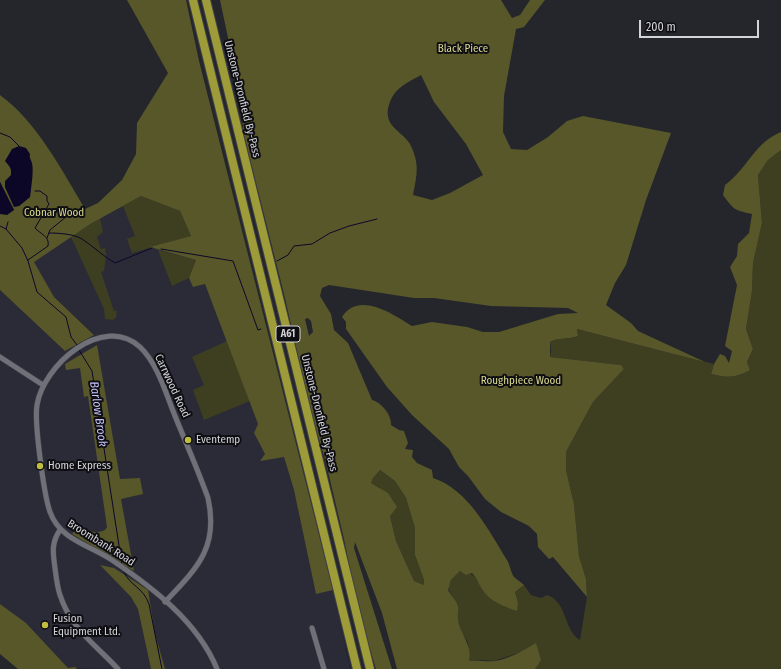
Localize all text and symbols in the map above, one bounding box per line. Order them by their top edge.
scale bar [641,12,761,38]
text: 200 m [646,20,676,34]
street label: Unstone-Dronfield By-Pass [221,39,263,159]
park label: Black Piece [438,42,488,56]
park label: Cobnar Wood [24,206,84,220]
road number: A61 [276,326,300,342]
street label: Carrwood Road [152,352,192,420]
street label: Unstone-Dronfield By-Pass [298,353,340,473]
park label: Roughpiece Wood [481,374,561,388]
water label: Barlow Brook [86,380,110,448]
place label: Eventemp [196,433,240,447]
marker: Eventemp [183,435,193,445]
place label: Home Express [48,459,111,473]
marker: Home Express [35,461,45,471]
street label: Broombank Road [65,517,137,569]
place label: Fusion Equipment Ltd. [53,612,120,638]
marker: Fusion Equipment Ltd. [40,620,50,630]

